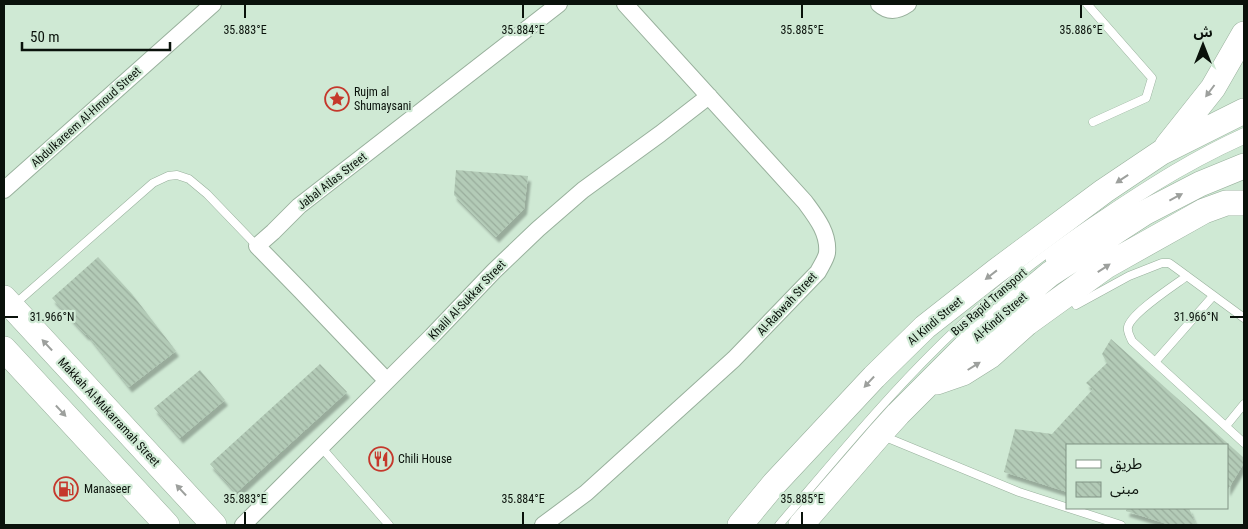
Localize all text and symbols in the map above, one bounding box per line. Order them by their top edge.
scale bar [22,20,170,52]
north arrow [1178,20,1228,70]
text: 35.883°E [223,23,267,37]
text: 35.884°E [501,23,545,37]
text: 35.885°E [780,23,824,37]
text: 35.886°E [1059,23,1103,37]
text: ش [1193,24,1213,40]
text: 50 m [30,28,60,46]
street label: Abdulkareem Al-Hmoud Street [28,64,144,170]
one-way arrow [1204,84,1215,97]
place label: Rujm al Shumaysani [354,85,411,113]
place icon: Rujm al Shumaysani [324,86,350,112]
street label: Jabal Atlas Street [295,149,370,212]
one-way arrow [1115,174,1129,184]
one-way arrow [1169,193,1183,201]
street label: Khalil Al-Sukkar Street [426,257,509,343]
one-way arrow [1097,263,1111,273]
street label: Bus Rapid Transport [948,265,1030,339]
street label: Al-Rabwah Street [754,269,820,338]
one-way arrow [985,270,998,281]
street label: Al-Kindi Street [970,289,1030,344]
street label: Al Kindi Street [905,294,966,348]
text: 31.966°N [30,310,74,324]
text: 31.966°N [1174,310,1218,324]
one-way arrow [41,339,53,351]
street label: Makkah Al-Mukarramah Street [55,355,163,469]
one-way arrow [968,361,981,370]
one-way arrow [863,376,875,388]
one-way arrow [55,404,67,416]
legend [1066,444,1228,509]
restaurant icon: Chili House [368,446,394,472]
place label: Chili House [398,452,452,466]
text: طريق [1110,455,1142,474]
fuel station icon: Manaseer [53,476,79,502]
text: مبنى [1110,480,1139,498]
place label: Manaseer [84,482,131,496]
one-way arrow [175,484,187,496]
text: 35.883°E [223,492,267,506]
text: 35.884°E [501,492,545,506]
text: 35.885°E [780,492,824,506]

